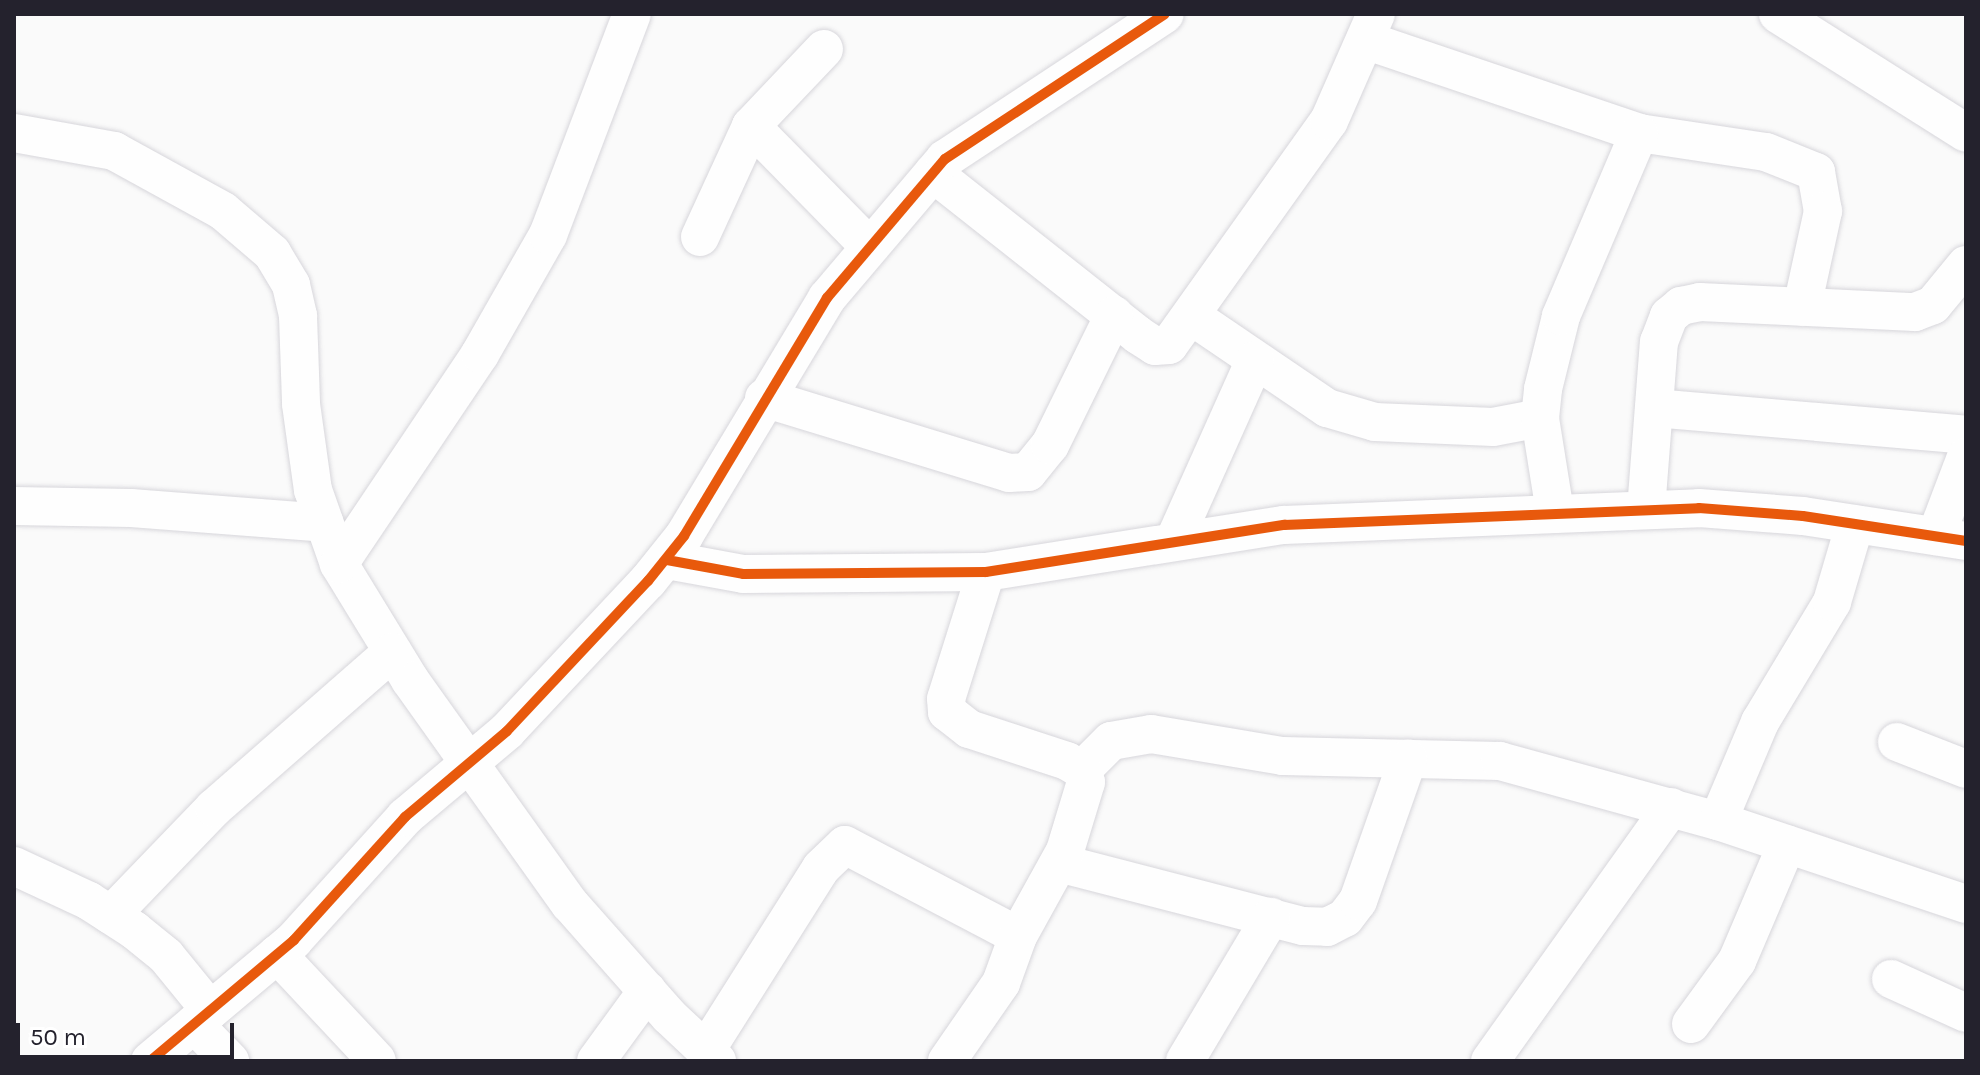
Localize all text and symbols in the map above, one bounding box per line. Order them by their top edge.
scale bar [20,1007,238,1057]
text: 50 m [30,1023,86,1051]

